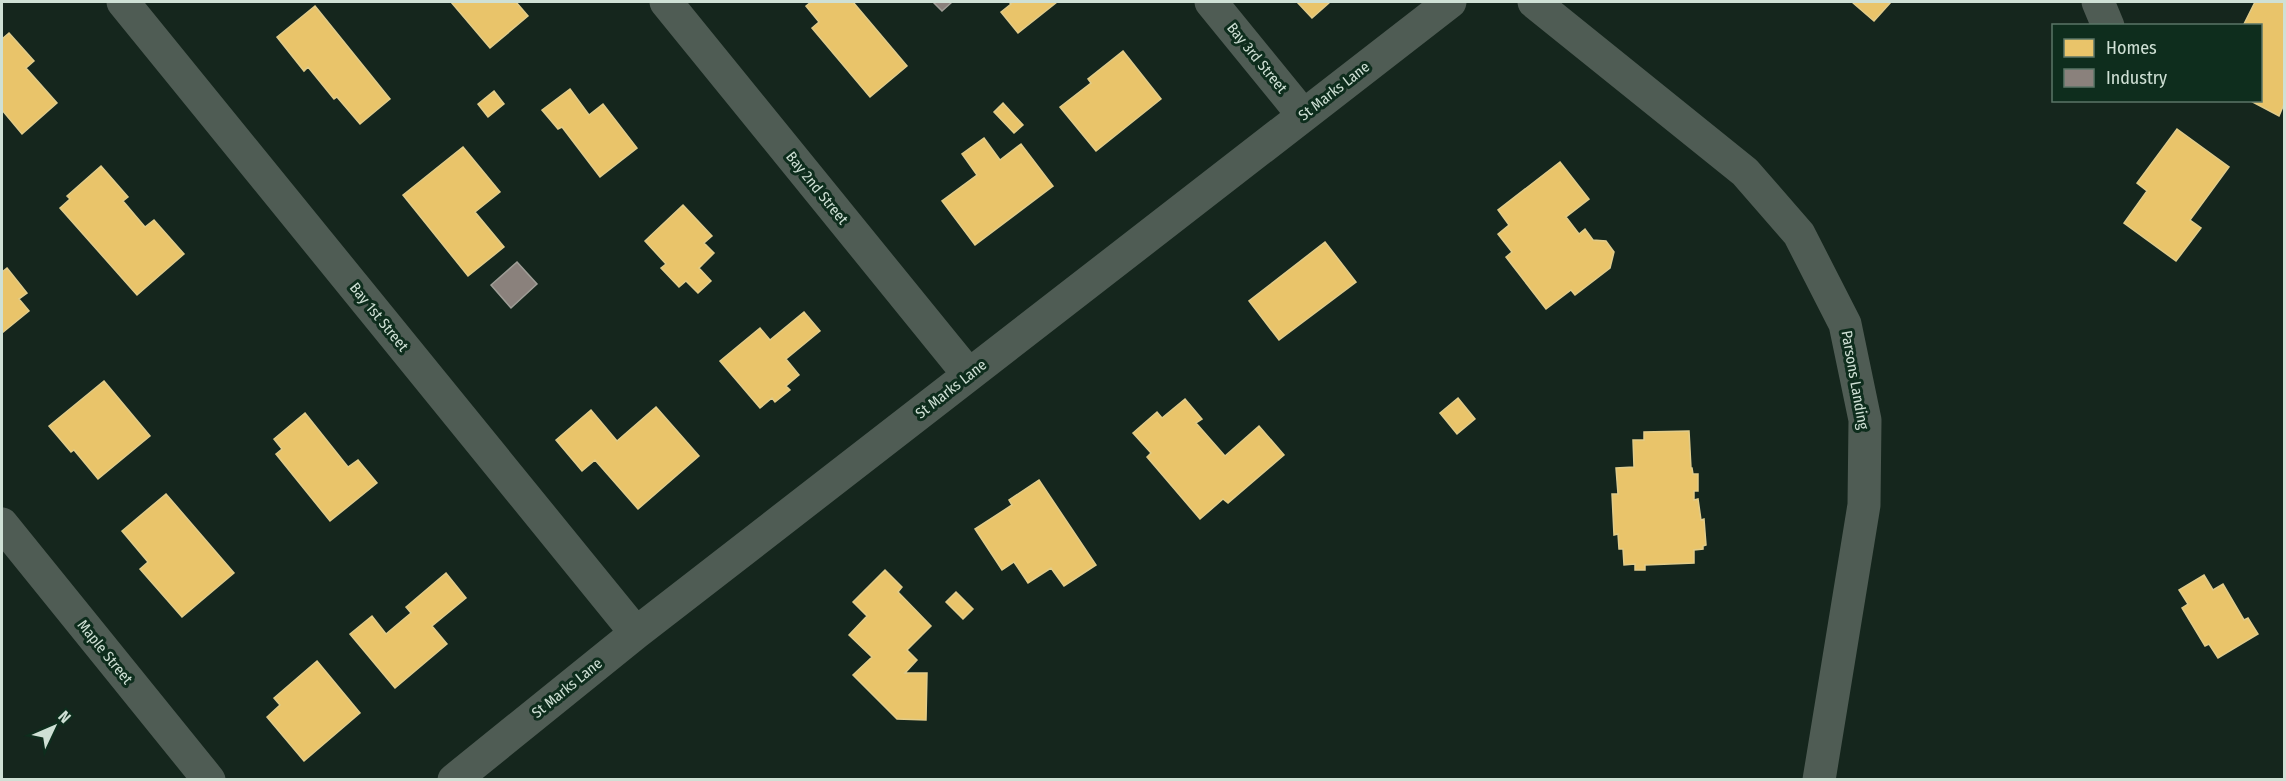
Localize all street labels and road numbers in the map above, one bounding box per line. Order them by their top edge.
street label: Bay 3rd Street [1223,19,1291,97]
street label: St Marks Lane [1295,58,1373,124]
street label: Bay 2nd Street [782,148,852,228]
street label: Bay 1st Street [346,279,412,355]
street label: Parsons Landing [1837,329,1873,431]
street label: St Marks Lane [912,356,990,422]
street label: Maple Street [74,616,137,688]
street label: St Marks Lane [528,654,606,722]

